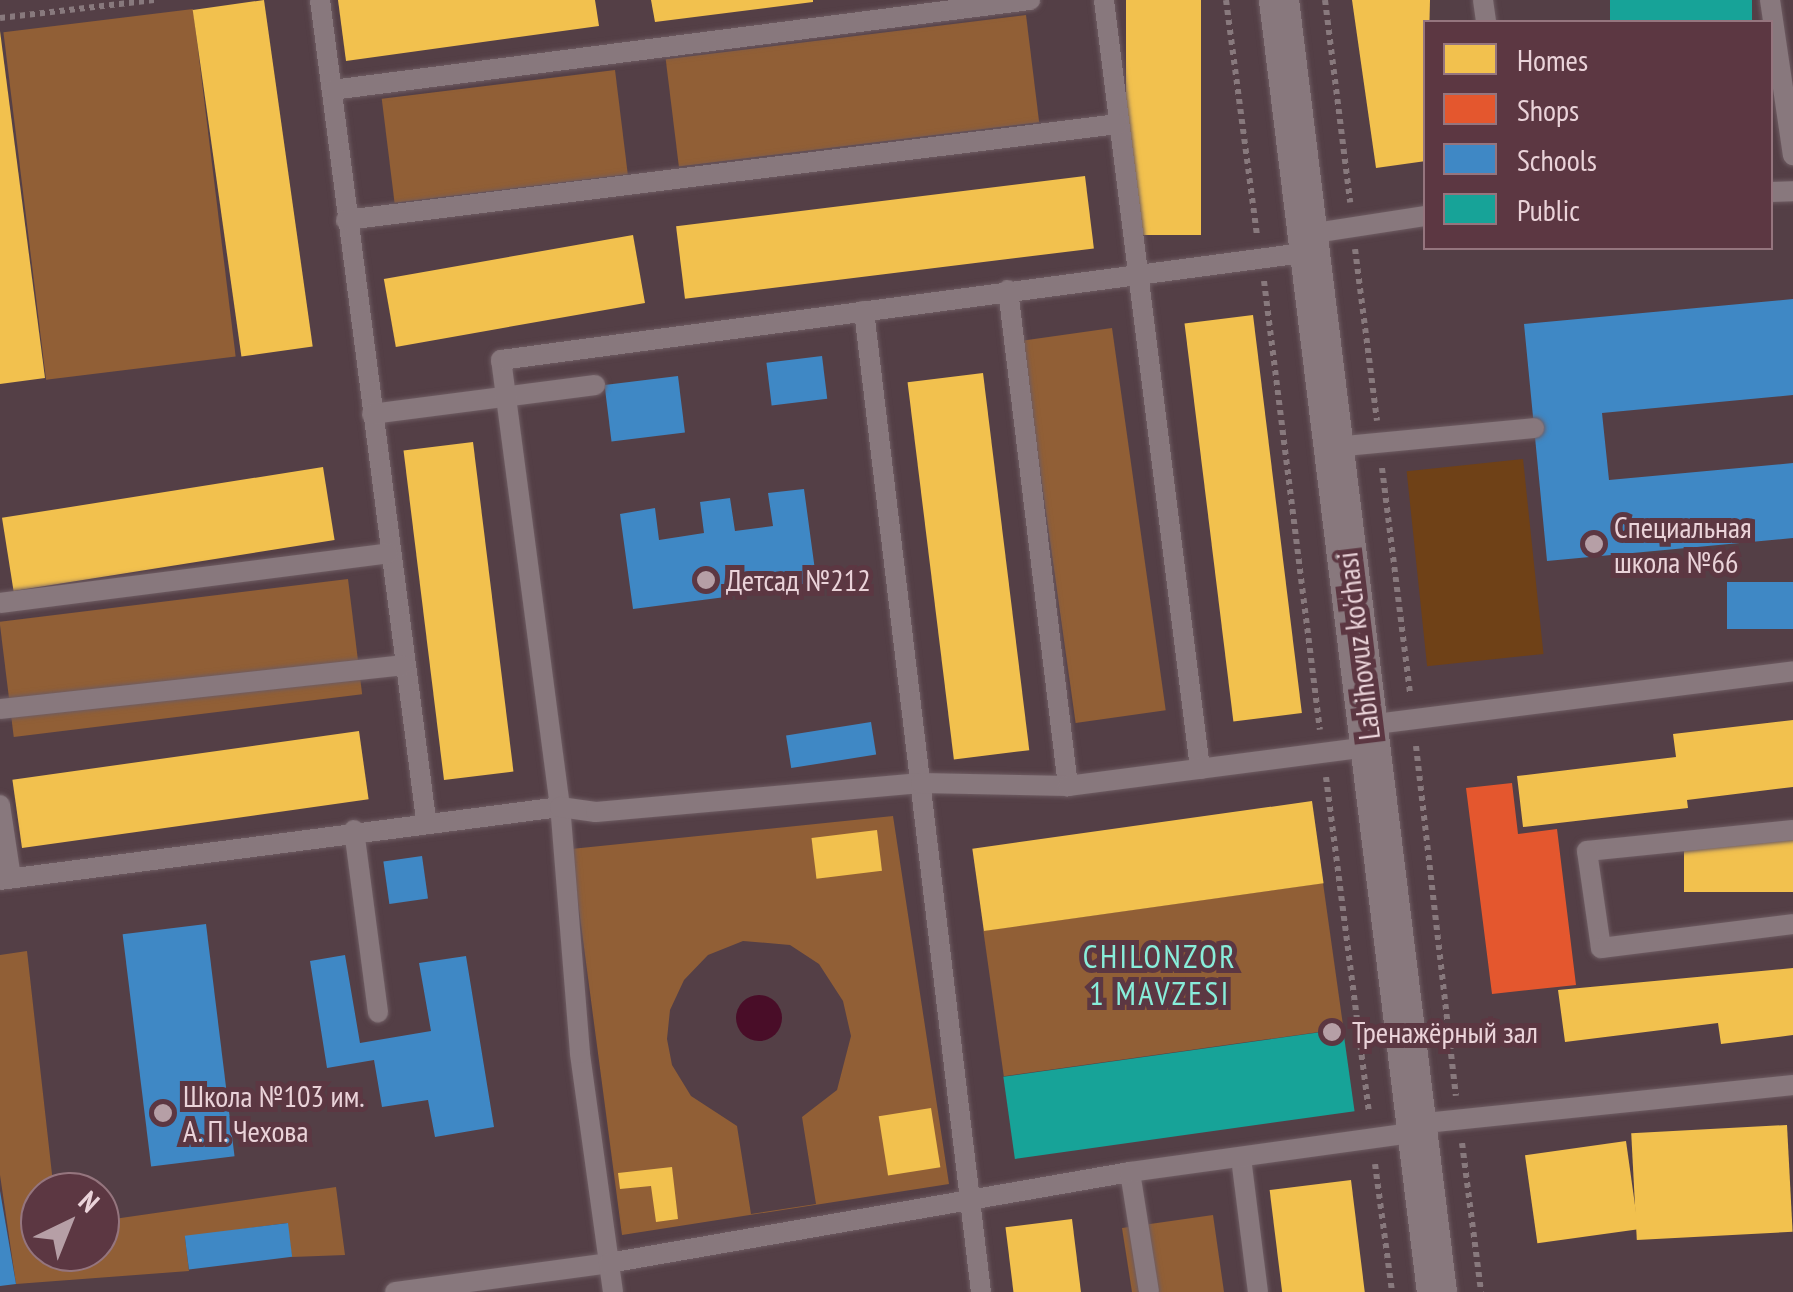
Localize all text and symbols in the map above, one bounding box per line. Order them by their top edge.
legend [1423,20,1773,250]
text: Homes [1517,40,1588,79]
text: Shops [1517,90,1579,129]
text: Schools [1517,140,1597,179]
text: Public [1517,190,1580,229]
place label: Специальная школа №66 [1614,509,1752,580]
marker: Специальная школа №66 [1583,533,1605,555]
street label: Labihovuz ko'chasi [1329,550,1387,742]
place label: Детсад №212 [726,562,871,598]
marker: Детсад №212 [695,569,717,591]
district label: CHILONZOR 1 MAVZESI [1083,938,1237,1013]
place label: Тренажёрный зал [1352,1014,1538,1050]
marker: Тренажёрный зал [1321,1021,1343,1043]
place label: Школа №103 им. А. П. Чехова [183,1078,365,1148]
marker: Школа №103 им. А. П. Чехова [152,1102,174,1124]
north arrow [20,1172,120,1272]
text: N [71,1182,108,1220]

